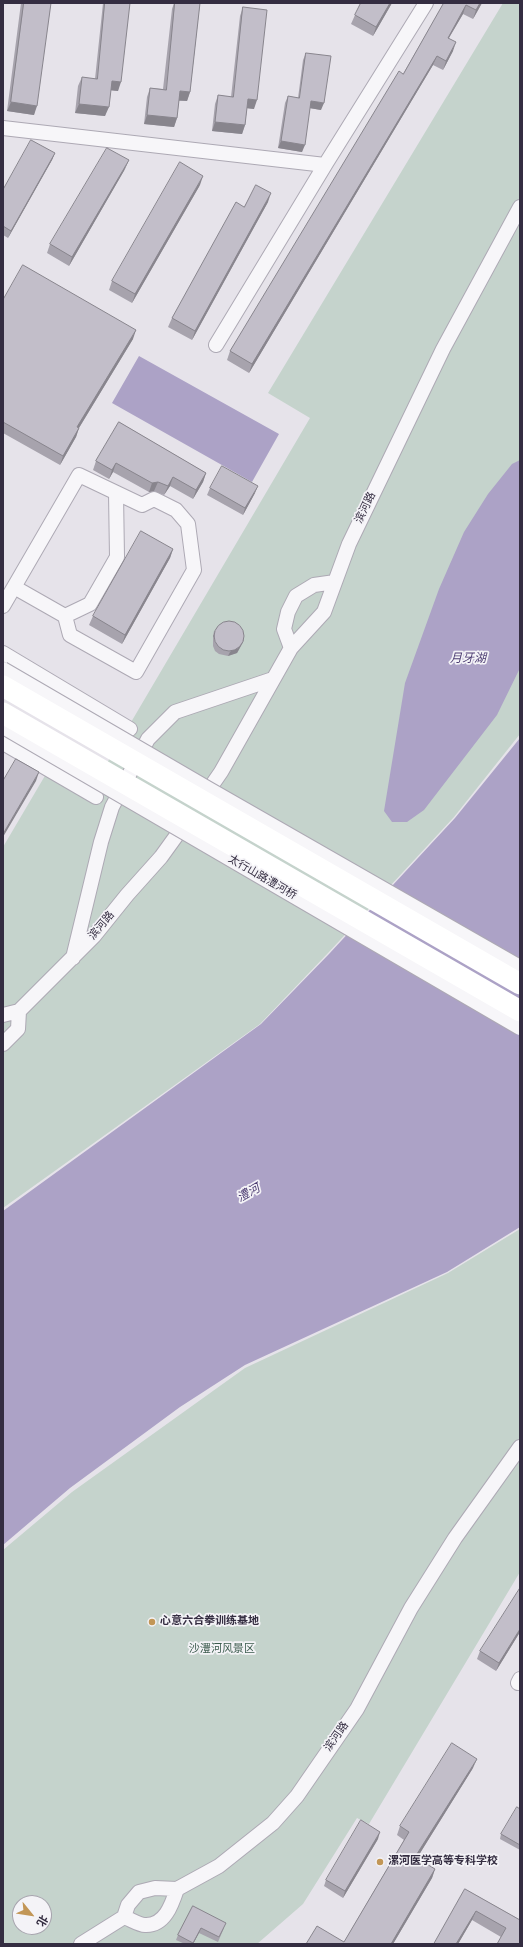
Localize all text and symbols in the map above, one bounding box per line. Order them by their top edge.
street label: 滨河路 [353,490,379,526]
water label: 月牙湖 [450,652,486,666]
street label: 太行山路澧河桥 [225,853,299,903]
street label: 滨河路 [86,909,118,943]
water label: 澧河 [235,1182,263,1206]
place label: 心意六合拳训练基地 [160,1615,259,1629]
marker: 心意六合拳训练基地 [147,1617,157,1627]
park label: 沙澧河风景区 [189,1643,255,1657]
street label: 滨河路 [322,1720,352,1754]
place label: 漯河医学高等专科学校 [388,1855,498,1869]
marker: 漯河医学高等专科学校 [375,1857,385,1867]
north arrow [12,1895,52,1935]
text: 北 [33,1912,51,1929]

